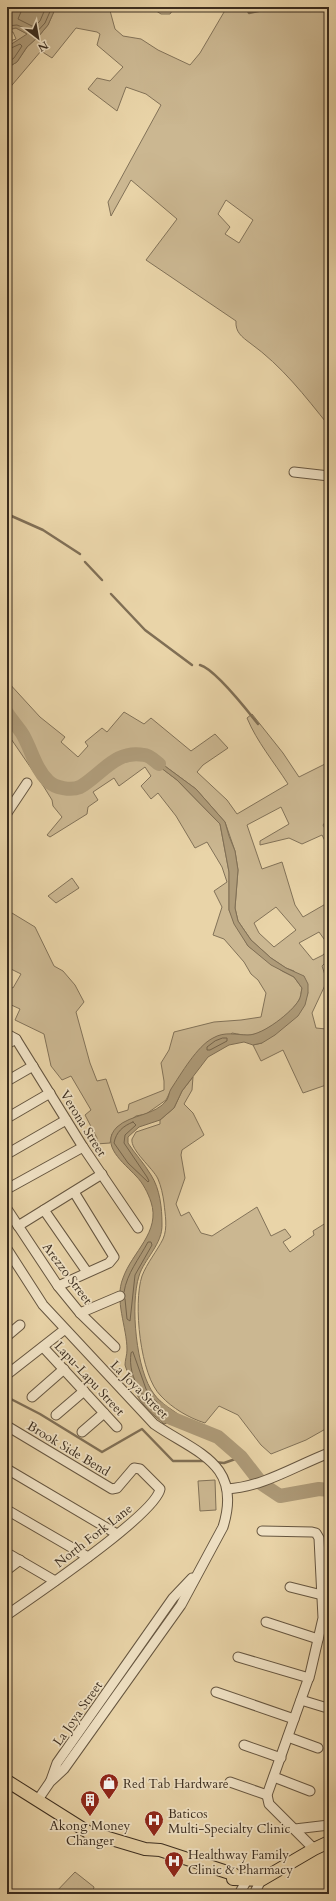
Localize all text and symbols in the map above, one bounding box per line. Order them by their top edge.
north arrow [18,18,58,58]
text: N [35,37,51,55]
street label: Verona Street [56,1087,111,1160]
street label: Arezzo Street [38,1239,96,1308]
street label: Lapu-Lapu Street [50,1338,128,1420]
street label: La Joya Street [106,1357,172,1423]
street label: Brook Side Bend [24,1417,113,1481]
street label: North Fork Lane [51,1500,136,1572]
street label: La Joya Street [49,1677,107,1750]
shop icon: Red Tab Hardware [98,1772,120,1800]
place label: Red Tab Hardware [123,1775,229,1793]
building icon: Akong Money Changer [79,1789,101,1817]
place label: Baticos Multi-Specialty Clinic [168,1805,291,1838]
hospital icon: Baticos Multi-Specialty Clinic [143,1809,165,1837]
place label: Akong Money Changer [50,1817,131,1850]
place label: Healthway Family Clinic & Pharmacy [188,1846,293,1879]
hospital icon: Healthway Family Clinic & Pharmacy [163,1850,185,1878]

